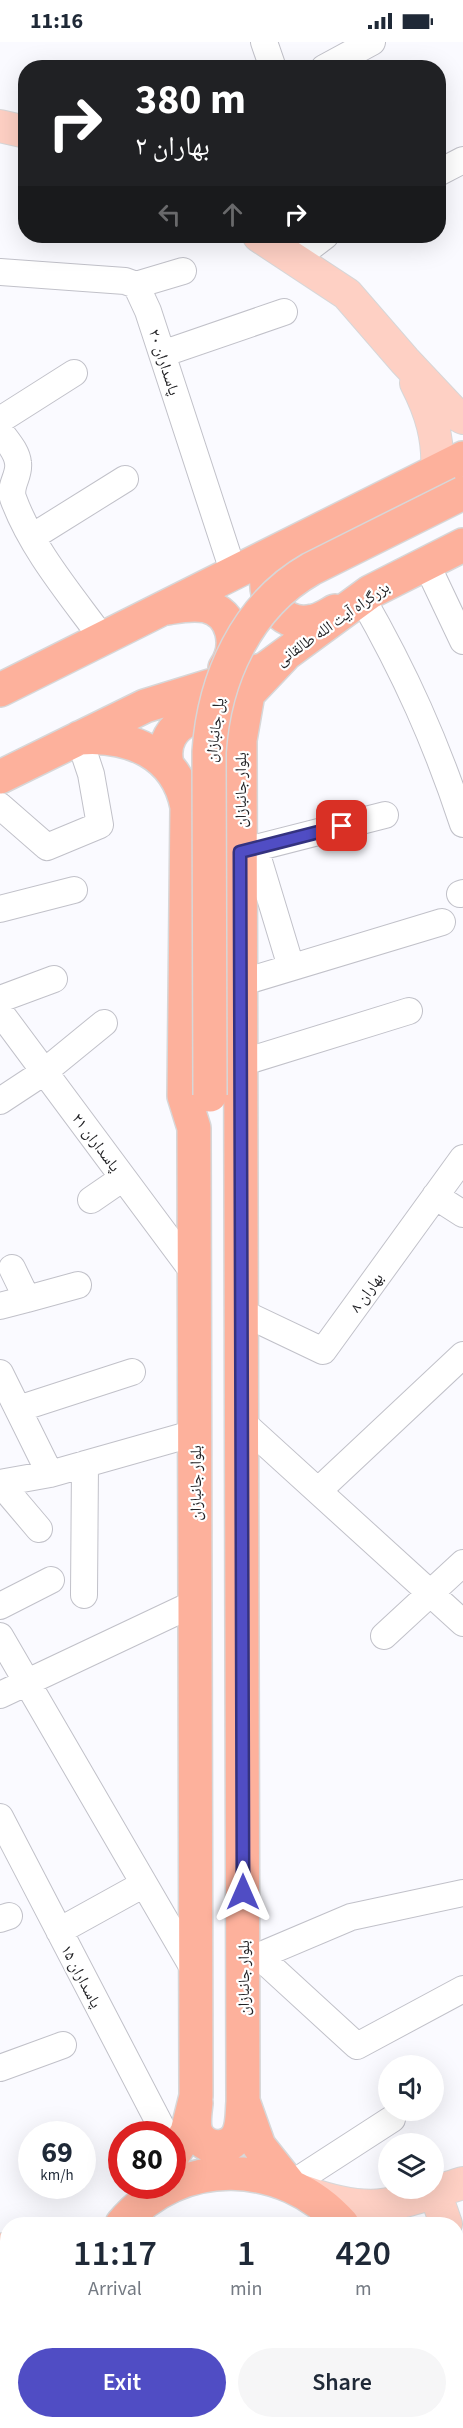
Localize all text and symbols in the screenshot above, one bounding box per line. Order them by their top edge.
text: 11:16 [30,5,83,37]
text: 380 m [135,70,246,130]
icon: right [36,84,114,162]
text: بهاران ۲ [135,127,210,166]
icon: left [153,198,186,231]
icon: ahead [216,198,249,231]
icon: right [279,198,312,231]
street label: پاسداران ۲۰ [143,326,185,398]
street label: بزرگراه آیت الله طالقانی [271,576,394,671]
street label: پل جانبازان [200,696,230,764]
street label: بلوار جانبازان [230,752,252,828]
pin [316,800,367,851]
icon: arrive [325,809,358,842]
street label: پاسداران ۲۱ [67,1109,126,1177]
street label: بهاران ۸ [345,1268,389,1317]
street label: بلوار جانبازان [185,1445,207,1521]
position arrow [211,1860,275,1924]
street label: بلوار جانبازان [233,1940,255,2016]
street label: پاسداران ۱۵ [55,1941,107,2012]
map controls [378,2055,444,2199]
button: sound [378,2055,444,2121]
speed limit sign: 80 [108,2121,186,2199]
text: 69 [41,2131,73,2174]
button: layers [378,2133,444,2199]
text: km/h [40,2165,74,2186]
text: 11:17 [73,2228,157,2279]
text: 1 [237,2228,255,2279]
text: 420 [335,2228,391,2279]
text: Arrival [88,2275,142,2303]
text: min [230,2275,262,2303]
text: m [355,2275,371,2303]
button: Exit [18,2348,226,2417]
button: Share [238,2348,446,2417]

